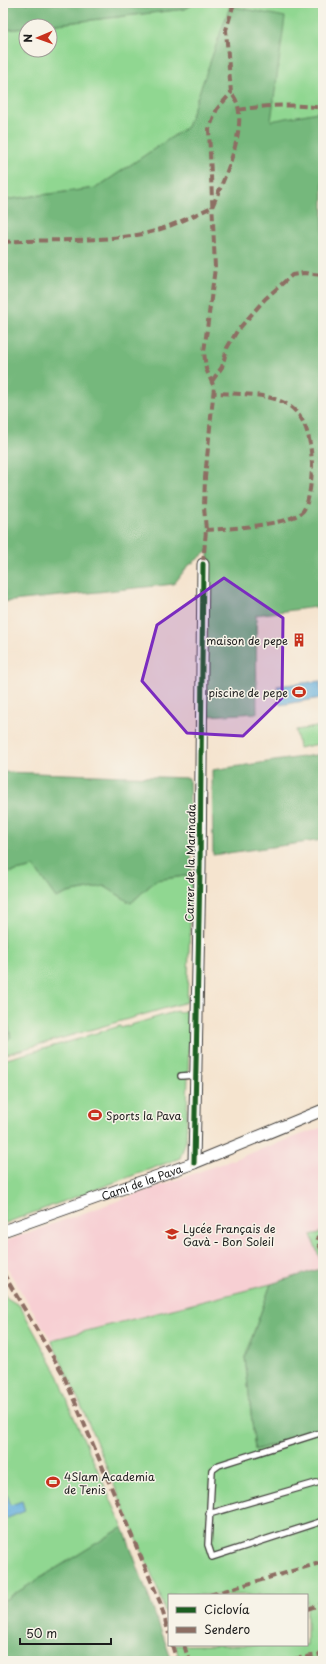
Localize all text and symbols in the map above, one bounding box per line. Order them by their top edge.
north arrow [18,18,58,58]
text: N [19,33,36,43]
place label: maison de pepe [206,632,288,649]
building icon: maison de pepe [291,632,307,648]
place label: piscine de pepe [208,684,288,701]
sports icon: piscine de pepe [291,684,307,700]
street label: Carrer de la Marinada [180,804,200,922]
sports icon: Sports la Pava [87,1107,103,1123]
place label: Sports la Pava [106,1107,182,1124]
street label: Camí de la Pava [99,1159,184,1204]
place label: Lycée Français de Gavà - Bon Soleil [183,1220,276,1250]
school or university icon: Lycée Français de Gavà - Bon Soleil [164,1226,180,1242]
place label: 4Slam Academia de Tenis [64,1468,155,1498]
sports icon: 4Slam Academia de Tenis [45,1474,61,1490]
legend [168,1594,308,1646]
text: Ciclovía [204,1600,250,1618]
scale bar [20,1620,111,1646]
text: Sendero [204,1620,251,1638]
text: 50 m [26,1624,57,1642]

